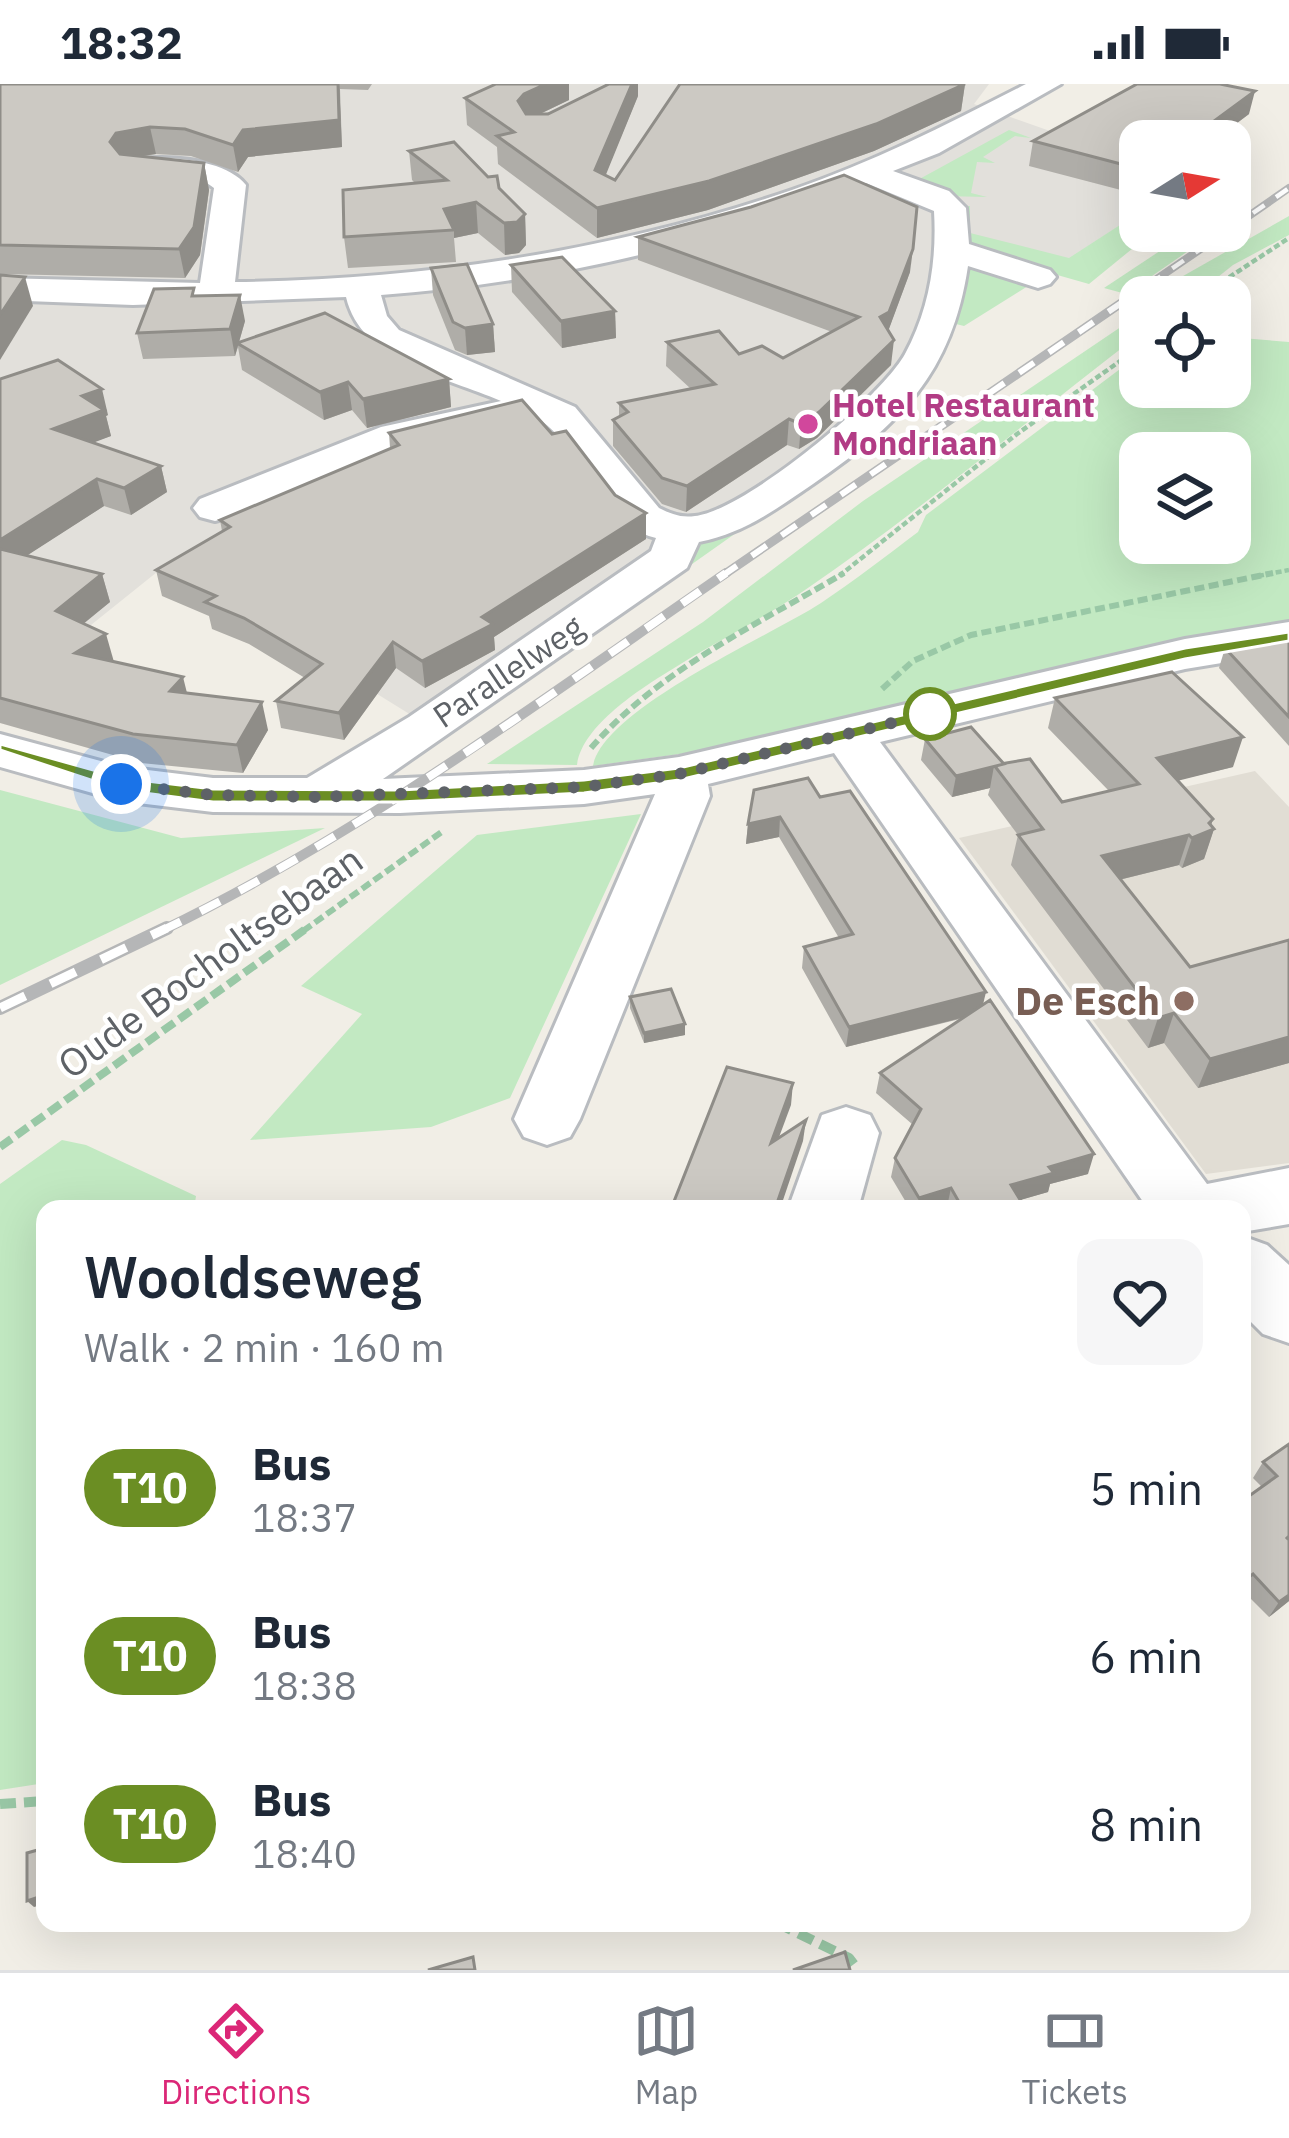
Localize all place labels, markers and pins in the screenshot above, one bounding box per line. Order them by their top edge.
place label: Hotel Restaurant Mondriaan [832,383,1095,464]
marker: Hotel Restaurant Mondriaan [795,411,821,437]
unlabelled marker [905,689,955,739]
place label: De Esch [1015,975,1160,1026]
marker: De Esch [1171,988,1197,1014]

